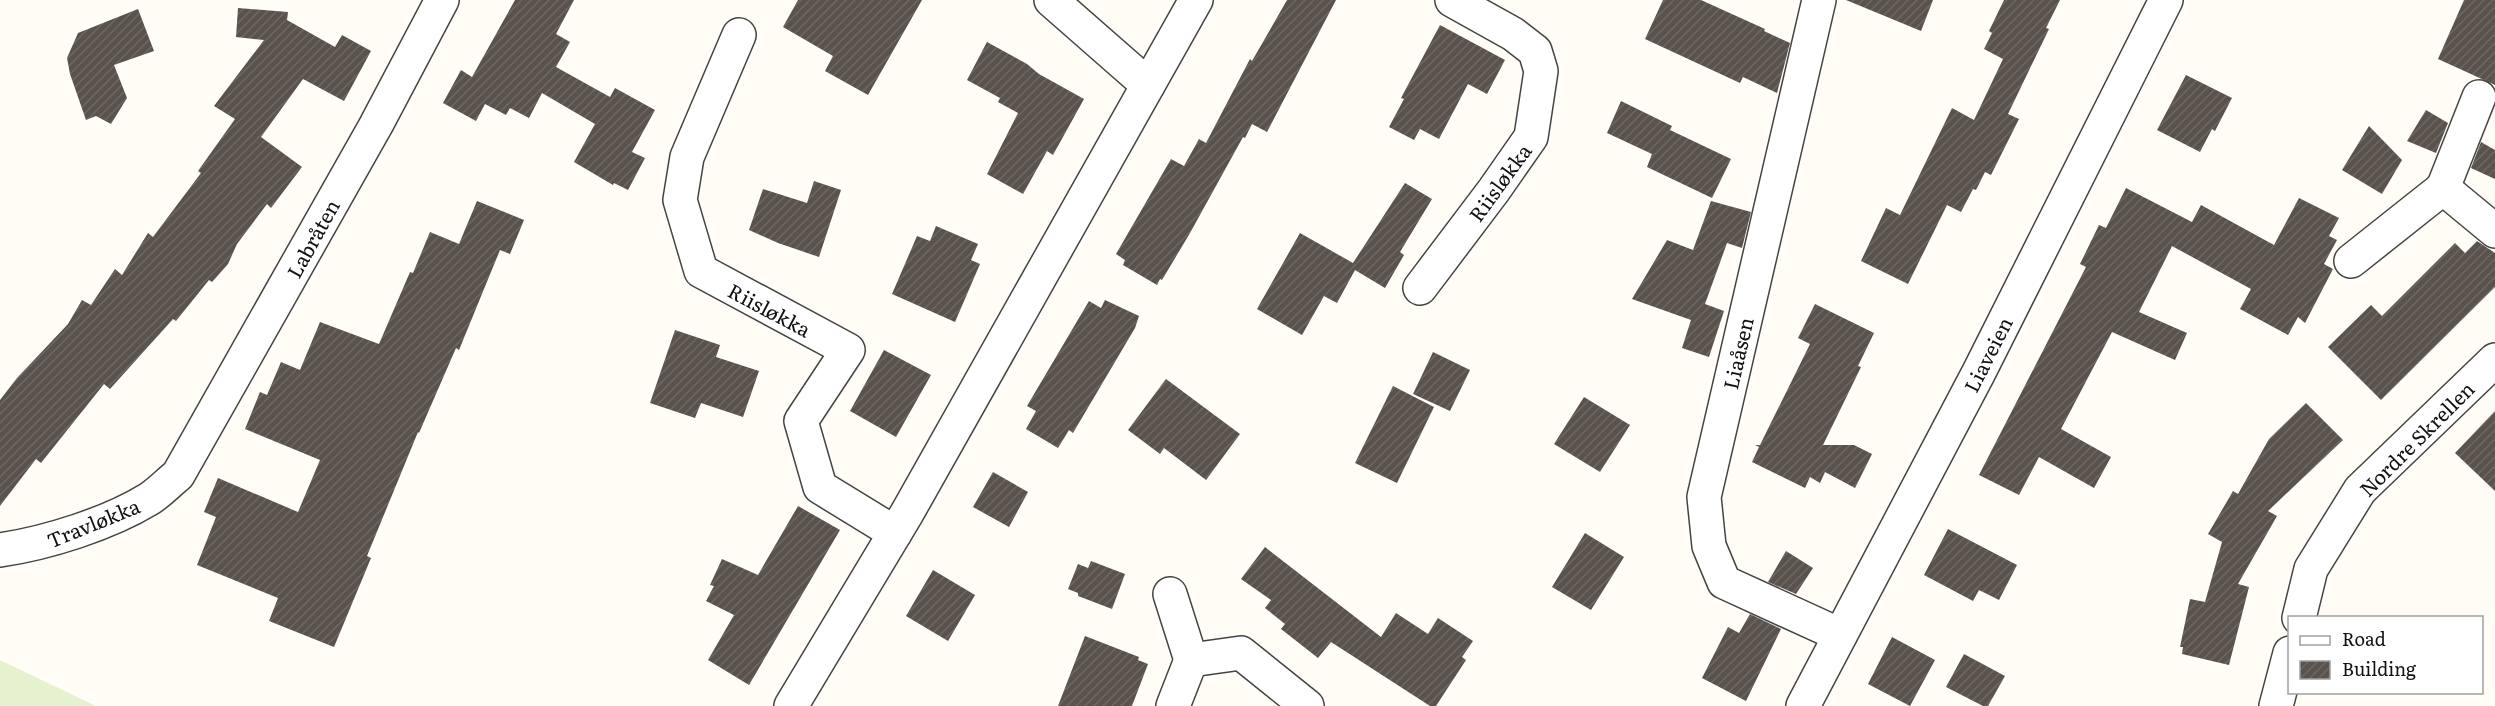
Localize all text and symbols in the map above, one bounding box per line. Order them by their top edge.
street label: Riisløkka [1460,137,1538,227]
street label: Labråten [278,193,346,283]
street label: Riisløkka [723,275,817,343]
street label: Liaveien [1955,311,2019,397]
street label: Liaåsen [1714,314,1760,392]
street label: Nordre Skrellen [2352,374,2480,502]
street label: Travløkka [42,490,144,554]
legend [2288,616,2483,694]
text: Road [2342,625,2386,652]
text: Building [2342,655,2417,682]

